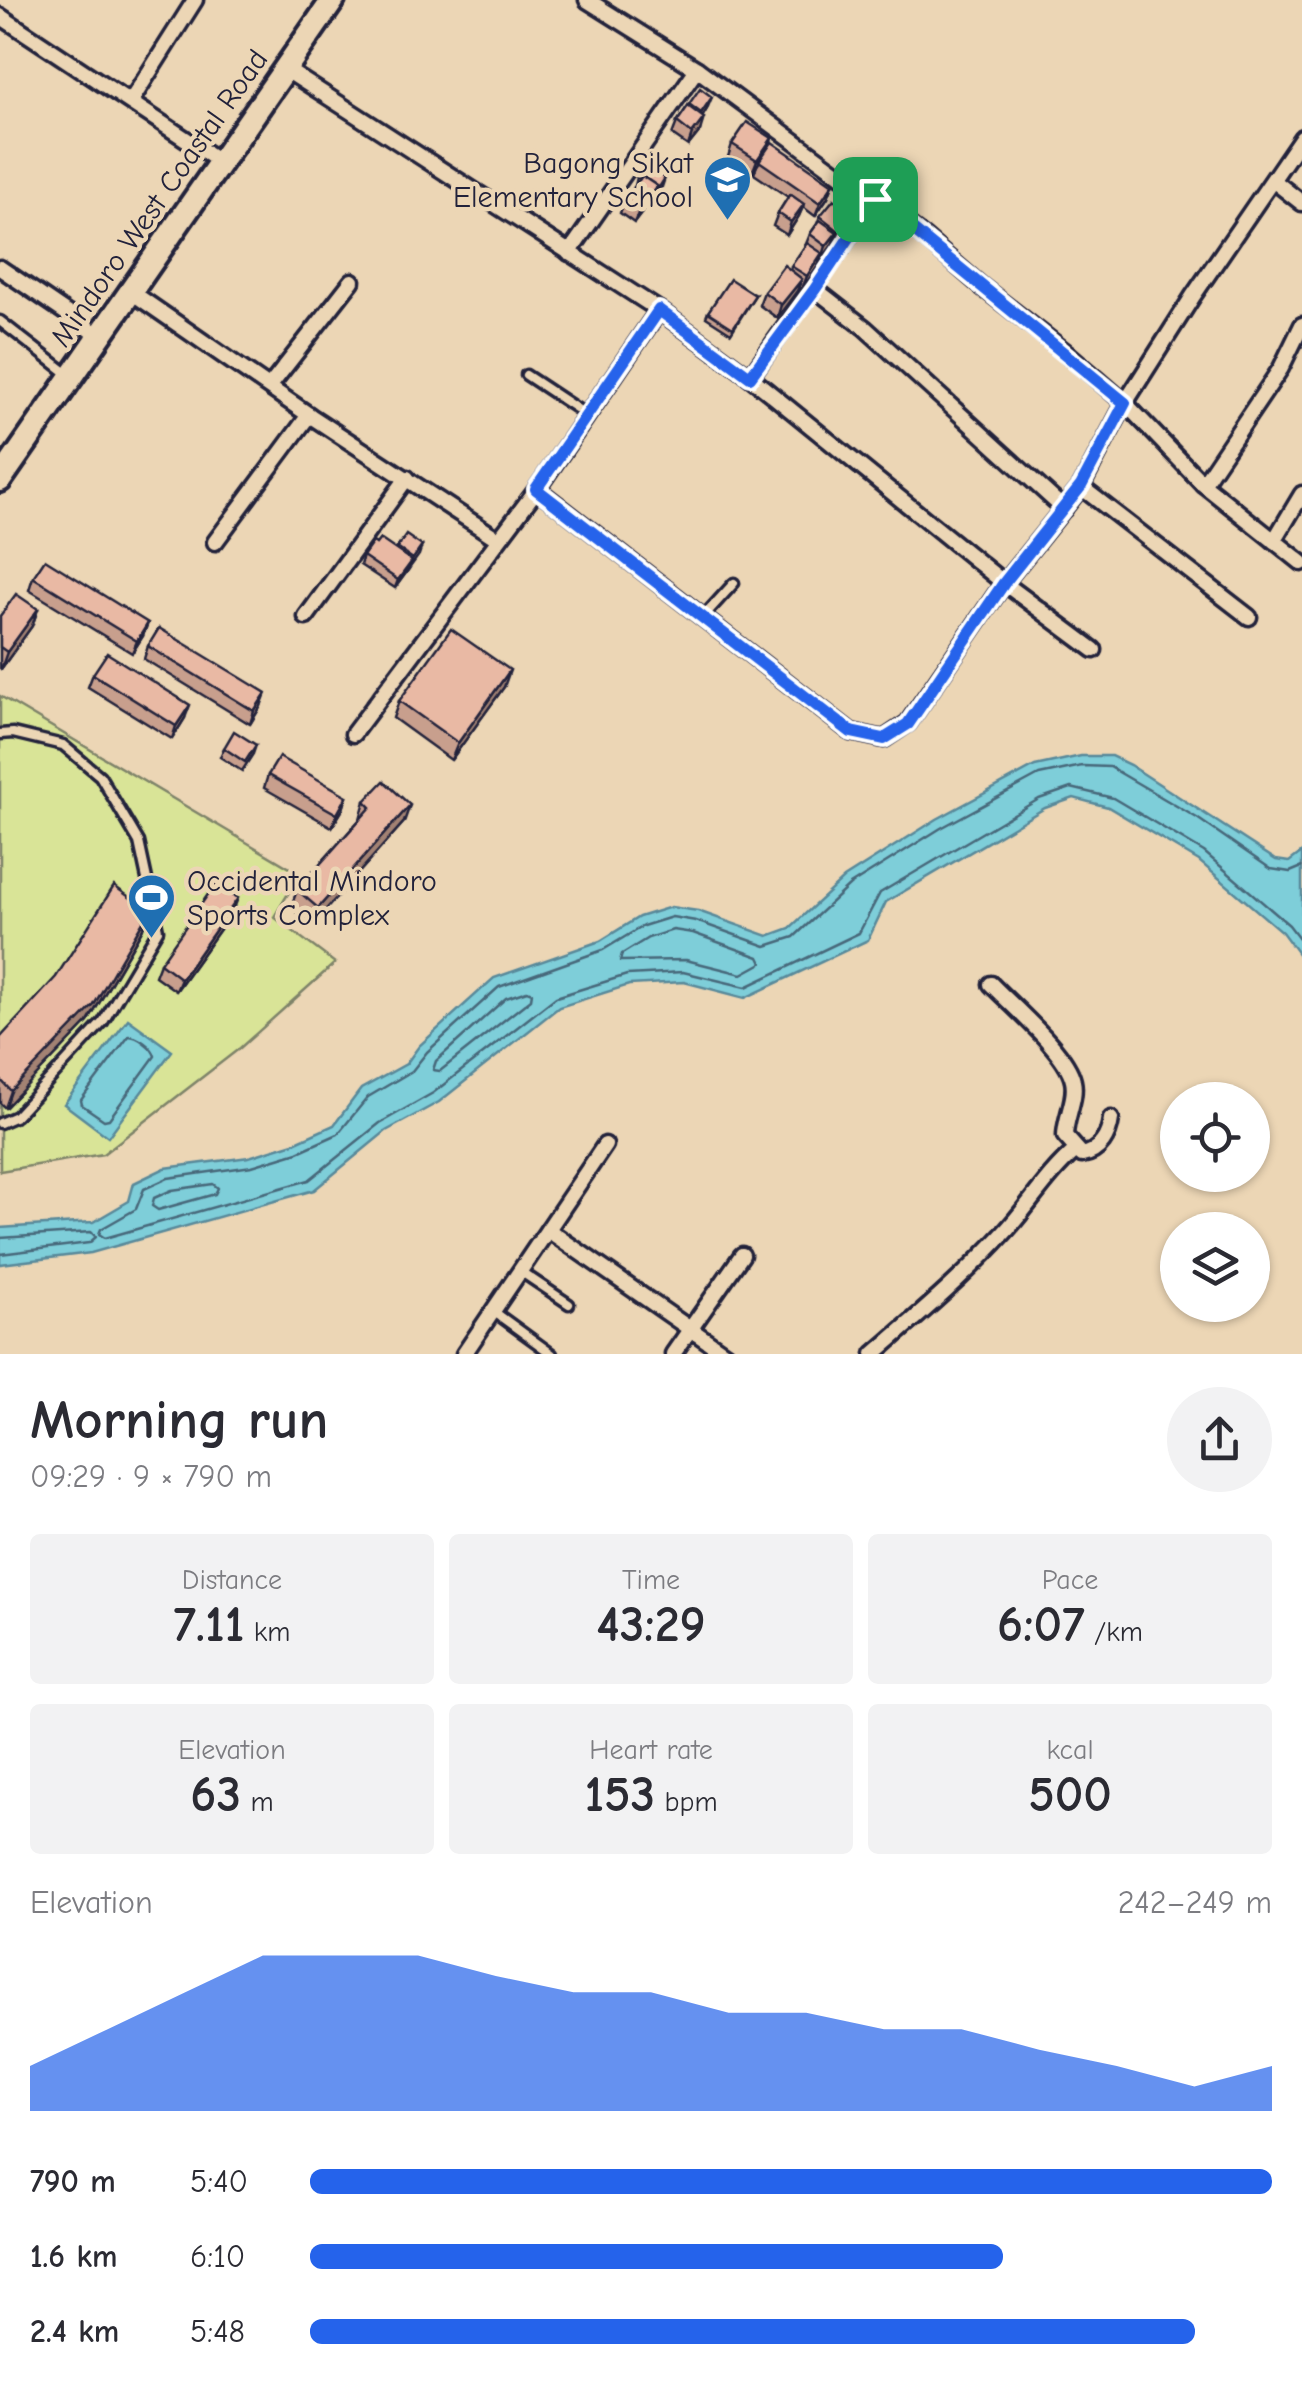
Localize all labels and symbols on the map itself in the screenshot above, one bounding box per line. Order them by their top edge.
street label: Mindoro West Coastal Road [43,43,275,354]
place label: Bagong Sikat Elementary School [453,146,694,215]
school or university icon: Bagong Sikat Elementary School [702,154,754,222]
pin [833,157,918,242]
place label: Occidental Mindoro Sports Complex [187,864,437,933]
sports icon: Occidental Mindoro Sports Complex [126,872,178,940]

